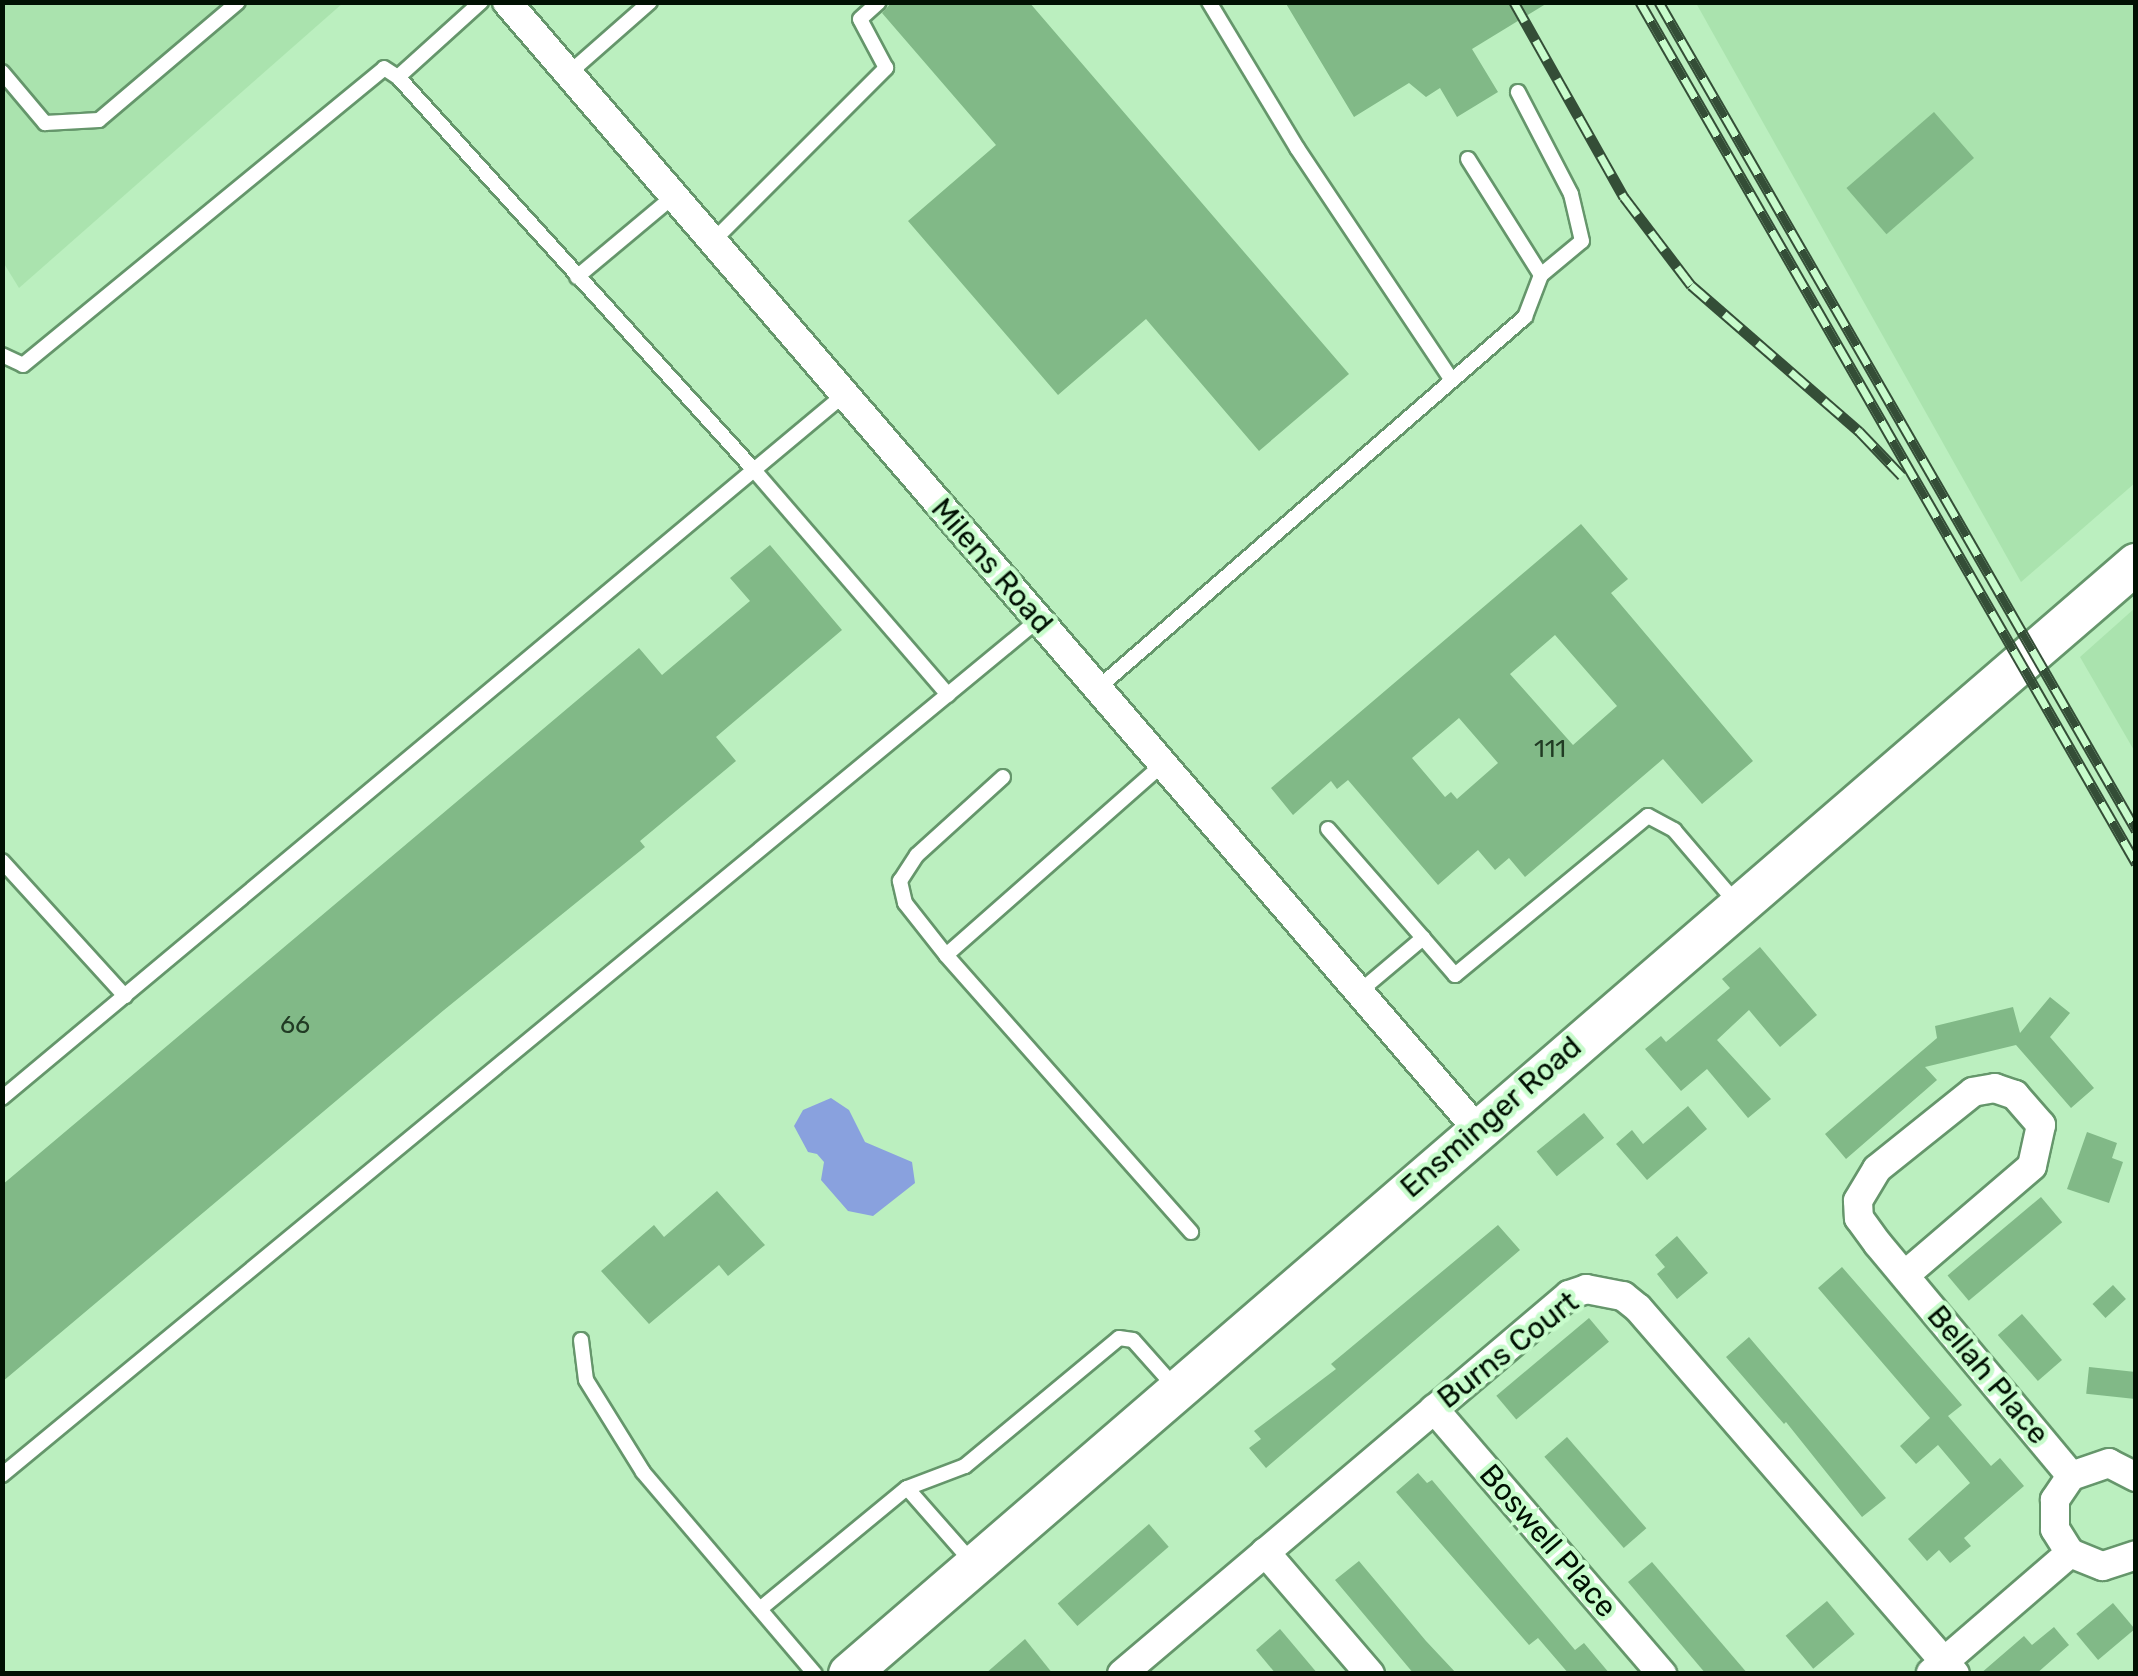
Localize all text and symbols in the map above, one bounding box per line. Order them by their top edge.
street label: Milens Road [924,491,1060,641]
house number: 111 [1534,734,1566,764]
house number: 66 [280,1010,310,1040]
street label: Ensminger Road [1393,1029,1589,1205]
street label: Burns Court [1430,1284,1586,1416]
street label: Bellah Place [1920,1298,2056,1452]
street label: Boswell Place [1472,1457,1624,1625]

